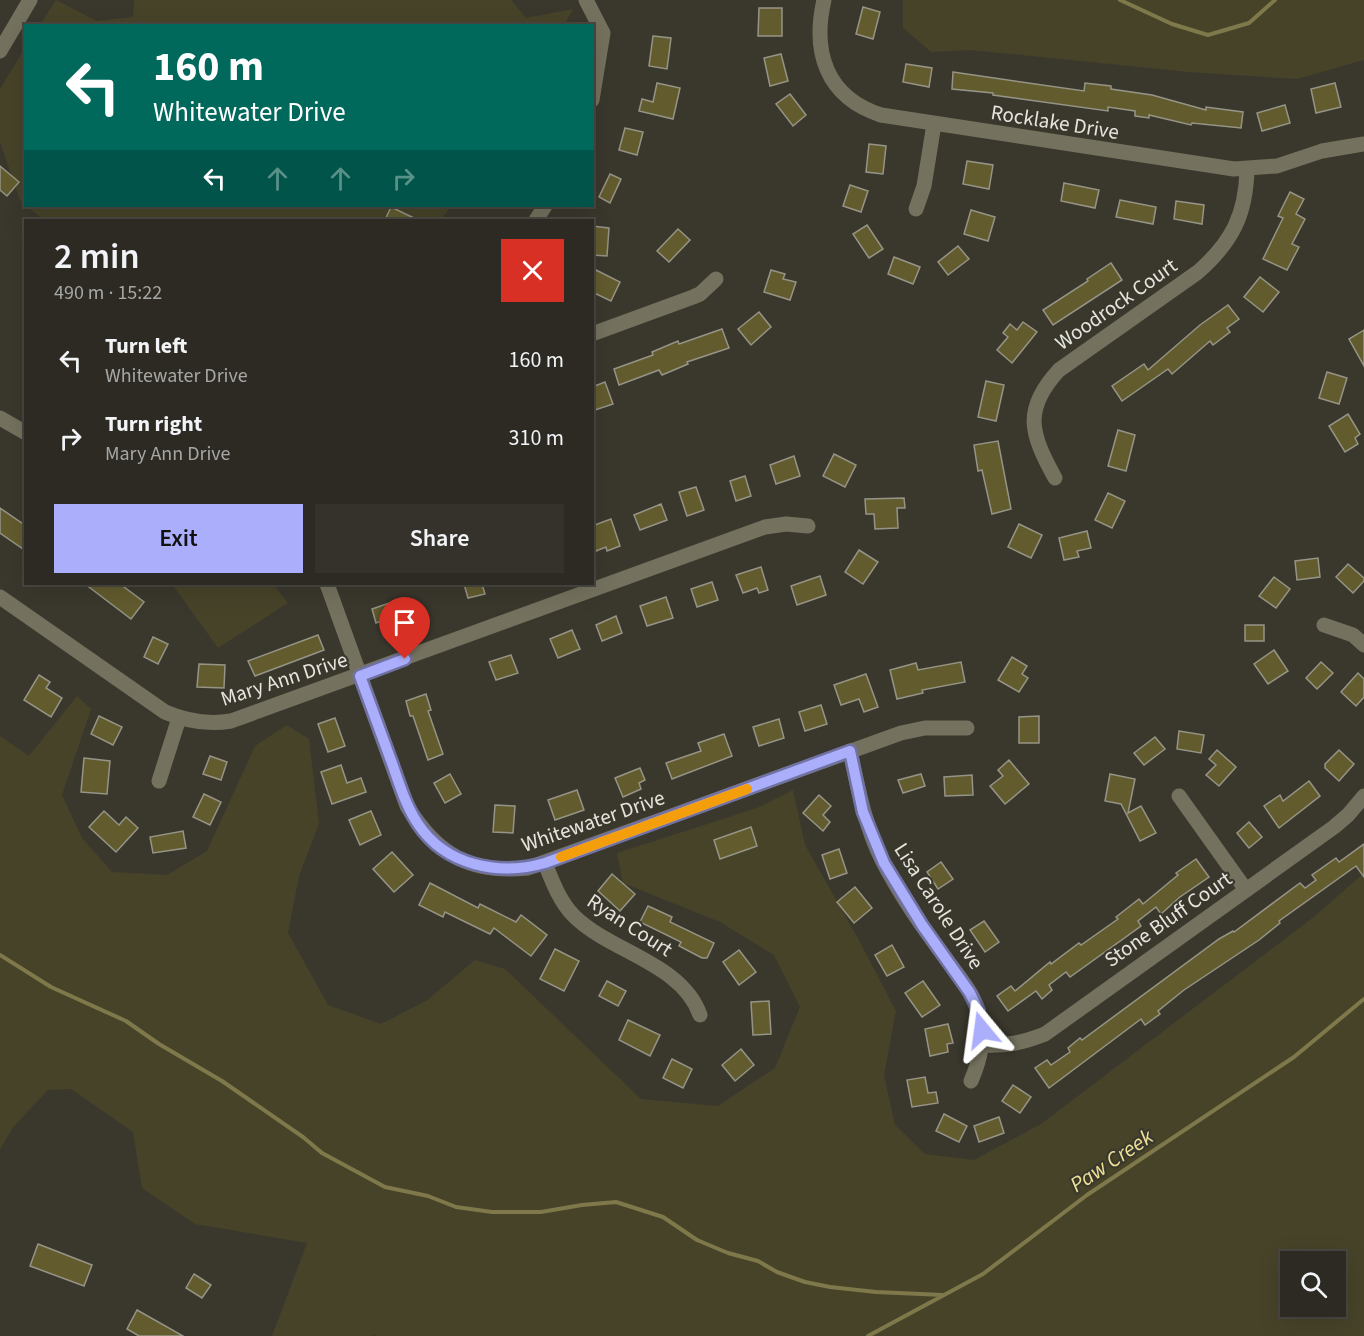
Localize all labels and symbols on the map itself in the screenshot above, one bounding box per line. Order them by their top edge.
street label: Rocklake Drive [989,97,1121,147]
street label: Woodrock Court [1049,251,1183,357]
pin [379,597,430,659]
street label: Mary Ann Drive [217,644,351,714]
street label: Whitewater Drive [517,782,669,860]
street label: Lisa Carole Drive [887,837,991,975]
street label: Stone Bluff Court [1098,864,1238,974]
street label: Ryan Court [581,886,679,964]
position arrow [950,998,1014,1062]
water label: Paw Creek [1063,1121,1160,1201]

